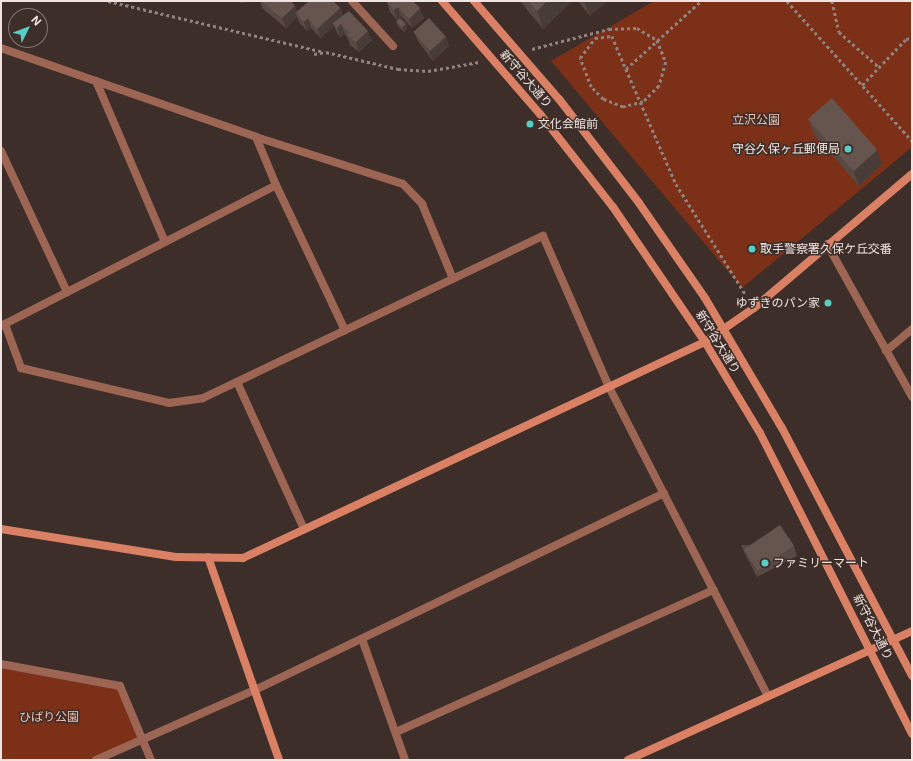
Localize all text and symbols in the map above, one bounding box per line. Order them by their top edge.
north arrow [8,8,48,48]
text: N [28,13,44,28]
street label: 新守谷大通り [497,47,555,111]
park label: 立沢公園 [732,113,780,127]
place label: 文化会館前 [538,117,598,131]
marker: 文化会館前 [525,119,535,129]
place label: 守谷久保ヶ丘郵便局 [732,142,840,156]
marker: 守谷久保ヶ丘郵便局 [843,144,853,154]
place label: 取手警察署久保ケ丘交番 [760,242,892,256]
marker: 取手警察署久保ケ丘交番 [747,244,757,254]
place label: ゆずきのパン家 [736,296,820,310]
marker: ゆずきのパン家 [823,298,833,308]
street label: 新守谷大通り [693,308,743,376]
place label: ファミリーマート [773,556,869,570]
marker: ファミリーマート [760,558,770,568]
street label: 新守谷大通り [850,592,896,662]
park label: ひばり公園 [19,710,79,724]

